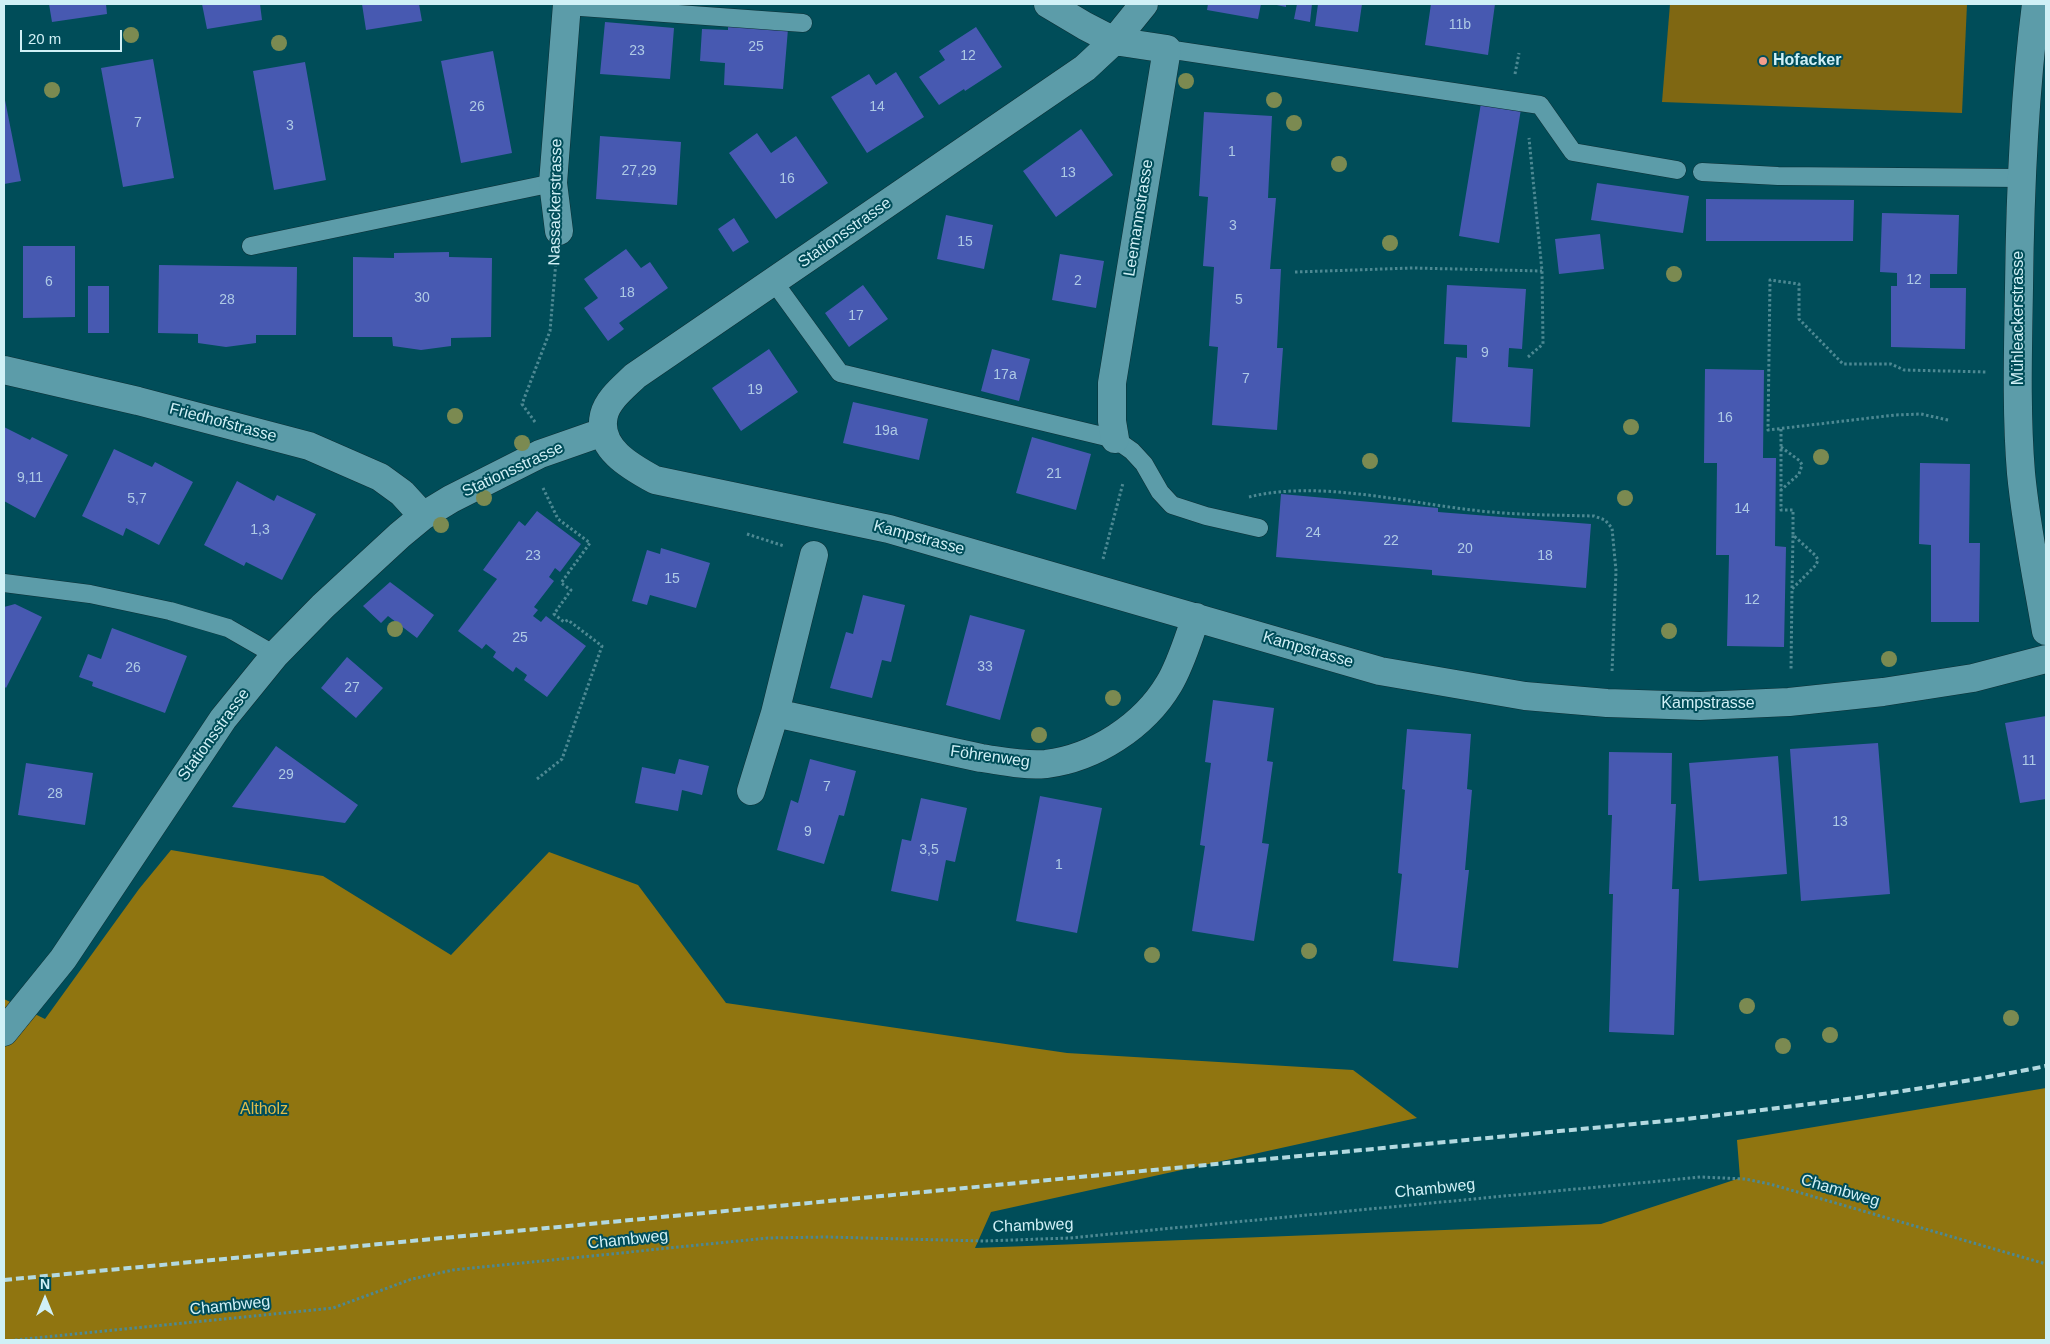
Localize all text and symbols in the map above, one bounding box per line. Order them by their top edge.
house number: 11b [1449,17,1471,33]
scale bar [22,20,125,52]
text: 20 m [28,30,61,47]
house number: 25 [748,39,764,55]
house number: 23 [629,43,645,59]
house number: 12 [960,48,976,64]
place label: Hofacker [1773,51,1841,71]
marker: Hofacker [1757,55,1769,67]
house number: 26 [469,99,485,115]
house number: 14 [869,99,885,115]
house number: 7 [134,115,142,131]
house number: 3 [286,118,294,134]
street label: Nassackerstrasse [545,138,567,266]
house number: 1 [1228,144,1236,160]
street label: Leemannstrasse [1120,158,1158,278]
house number: 27,29 [621,163,657,179]
house number: 13 [1060,165,1076,181]
house number: 16 [779,171,795,187]
street label: Stationsstrasse [795,194,895,272]
house number: 3 [1229,218,1237,234]
house number: 15 [957,234,973,250]
street label: Mühleackerstrasse [2009,251,2029,385]
house number: 12 [1906,272,1922,288]
house number: 2 [1074,273,1082,289]
house number: 6 [45,274,53,290]
house number: 18 [619,285,635,301]
house number: 30 [414,290,430,306]
house number: 28 [219,292,235,308]
house number: 5 [1235,292,1243,308]
house number: 17 [848,308,864,324]
house number: 9 [1481,345,1489,361]
house number: 17a [993,367,1017,383]
house number: 7 [1242,371,1250,387]
house number: 19 [747,382,763,398]
street label: Friedhofstrasse [167,399,279,447]
house number: 16 [1717,410,1733,426]
house number: 19a [874,423,898,439]
street label: Stationsstrasse [459,438,567,502]
house number: 21 [1046,466,1062,482]
house number: 9,11 [17,470,43,486]
house number: 5,7 [127,491,147,507]
house number: 14 [1734,501,1750,517]
street label: Kampstrasse [871,517,967,559]
house number: 1,3 [250,522,270,538]
house number: 24 [1305,525,1321,541]
house number: 22 [1383,533,1399,549]
house number: 20 [1457,541,1473,557]
house number: 23 [525,548,541,564]
house number: 18 [1537,548,1553,564]
house number: 15 [664,571,680,587]
house number: 12 [1744,592,1760,608]
street label: Kampstrasse [1260,628,1356,672]
house number: 25 [512,630,528,646]
house number: 33 [977,659,993,675]
house number: 26 [125,660,141,676]
house number: 27 [344,680,360,696]
street label: Stationsstrasse [174,685,254,785]
street label: Kampstrasse [1661,694,1755,714]
street label: Föhrenweg [949,742,1031,772]
house number: 11 [2022,753,2036,769]
house number: 29 [278,767,294,783]
house number: 7 [823,779,831,795]
house number: 28 [47,786,63,802]
house number: 13 [1832,814,1848,830]
house number: 9 [804,824,812,840]
house number: 3,5 [919,842,939,858]
house number: 1 [1055,857,1063,873]
park label: Altholz [240,1100,288,1120]
street label: Chambweg [1798,1171,1882,1211]
street label: Chambweg [1394,1175,1476,1203]
street label: Chambweg [992,1215,1074,1237]
street label: Chambweg [587,1226,669,1254]
north arrow [20,1274,70,1324]
text: N [40,1276,50,1292]
street label: Chambweg [189,1292,271,1320]

